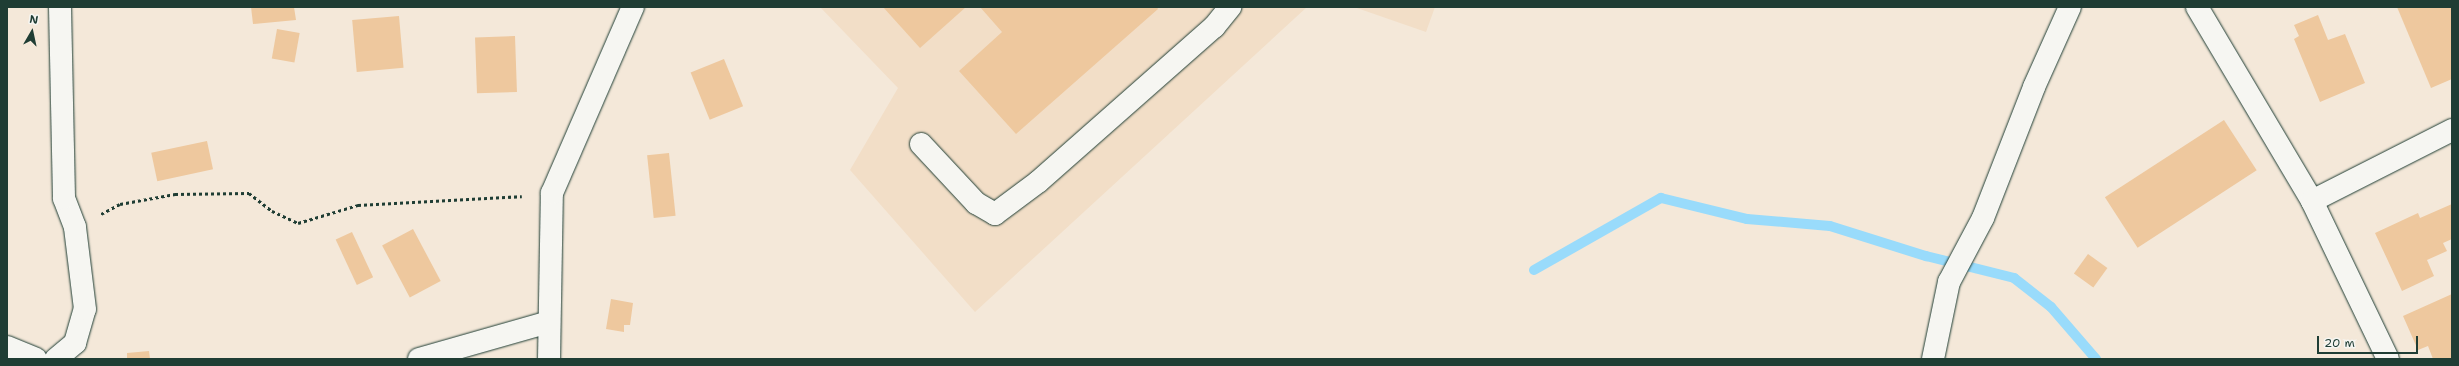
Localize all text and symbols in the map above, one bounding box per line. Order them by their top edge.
north arrow [12,12,52,52]
text: N [28,12,39,28]
scale bar [2319,328,2420,354]
text: 20 m [2324,335,2355,351]

